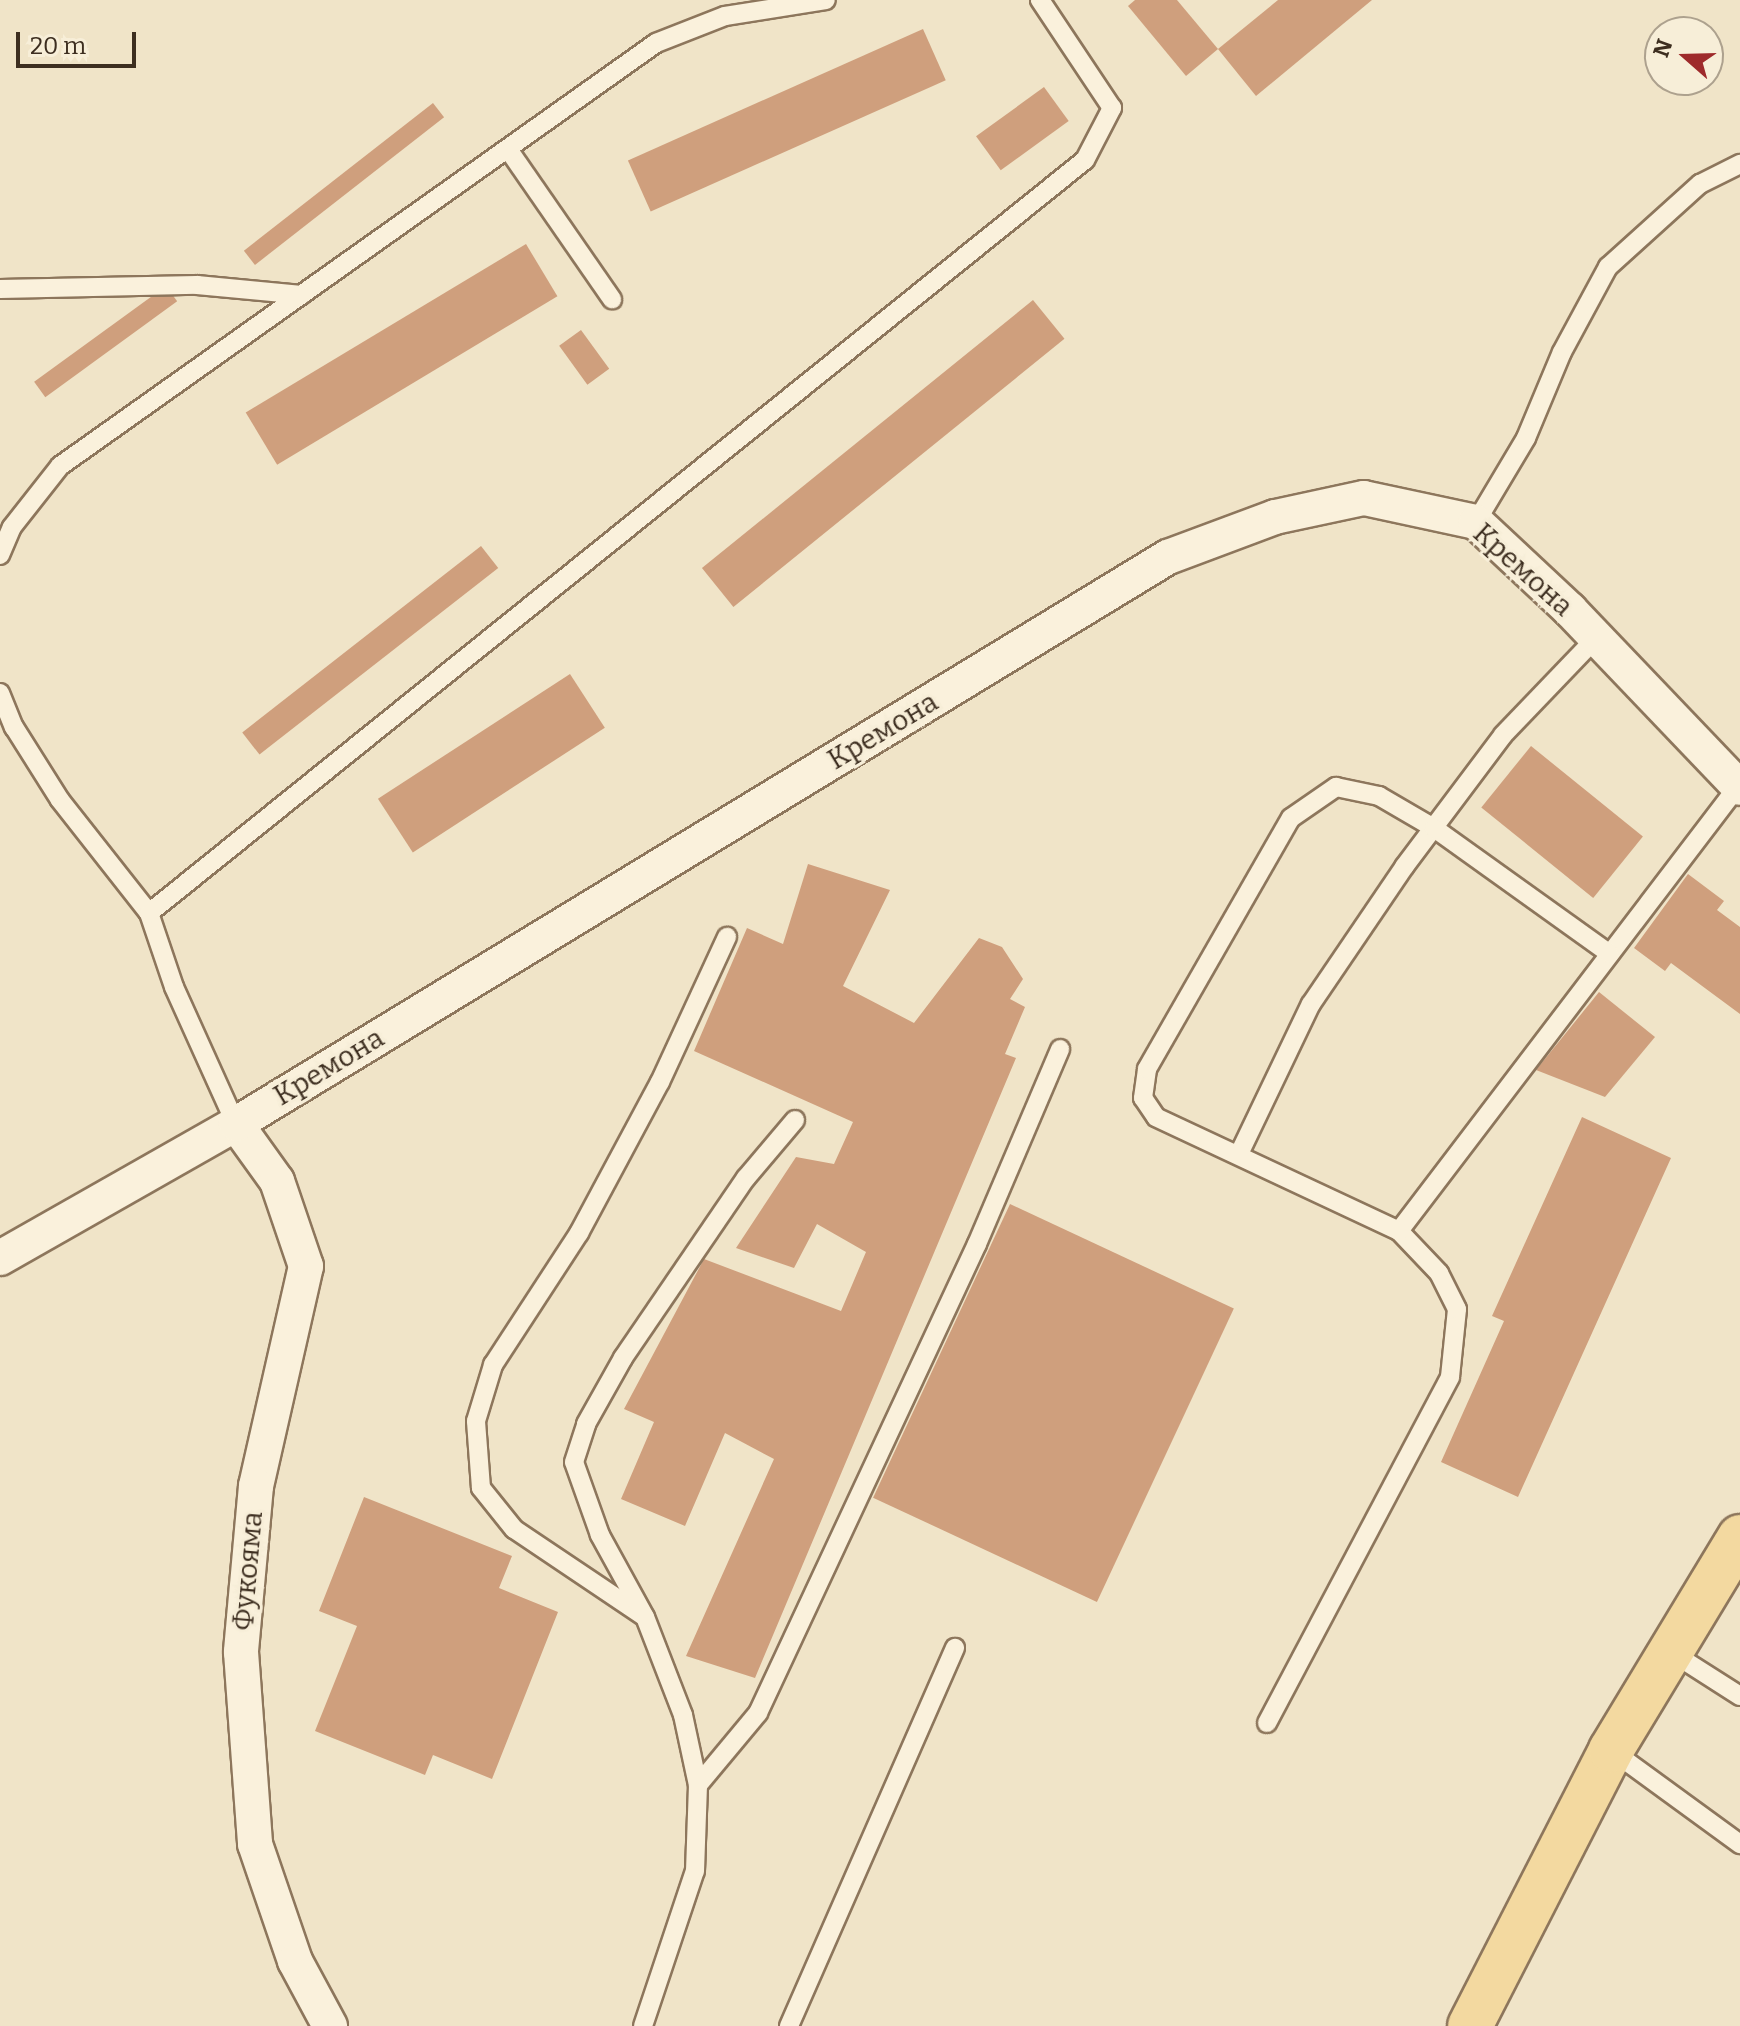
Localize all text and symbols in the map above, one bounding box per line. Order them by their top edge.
scale bar [20,16,140,66]
north arrow [1644,16,1724,96]
text: 20 m [30,32,86,60]
text: N [1647,36,1678,61]
street label: Кремона [1466,517,1580,623]
street label: Кремона [822,685,944,777]
street label: Кремона [268,1021,390,1113]
street label: Фукояма [226,1510,270,1632]

